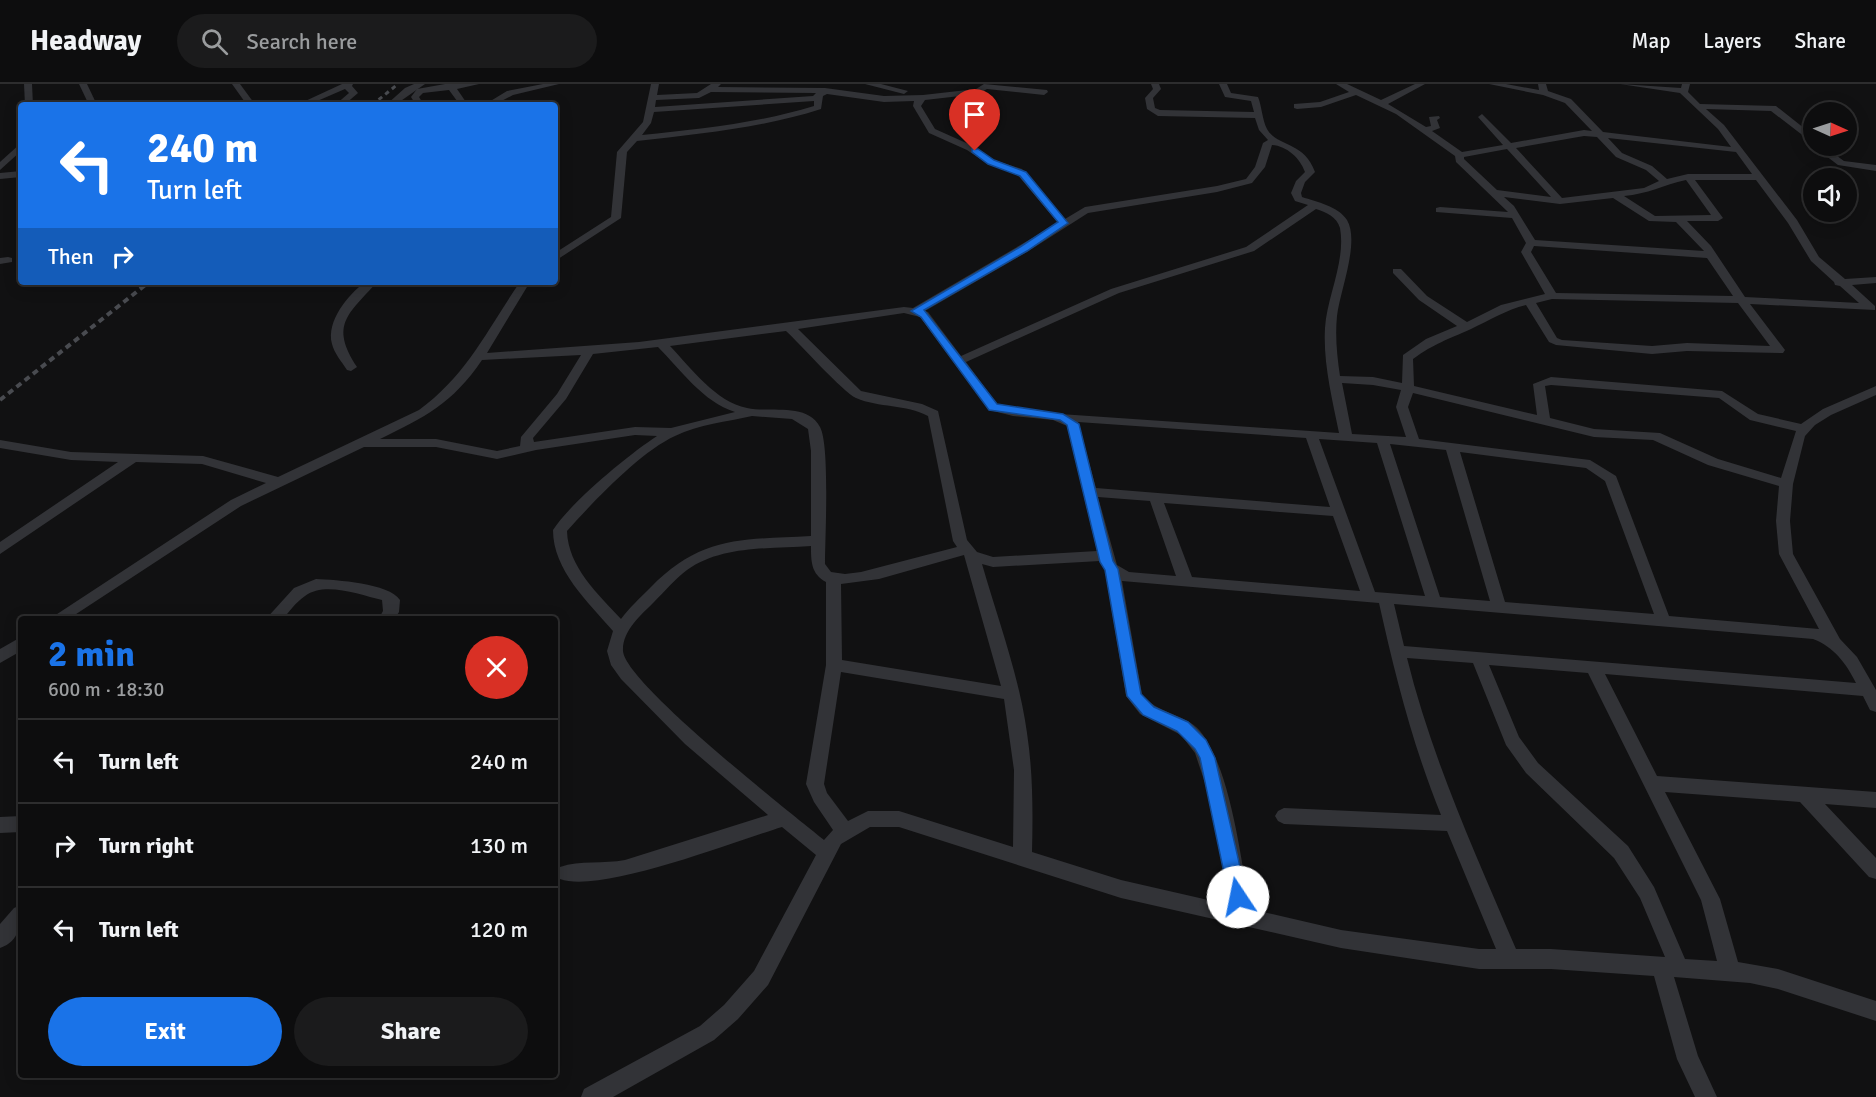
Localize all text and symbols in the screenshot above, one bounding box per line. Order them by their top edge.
search box [177,14,597,68]
text: Headway [30,24,141,58]
icon: search [198,25,231,58]
text: Search here [246,28,357,55]
text: Map [1632,28,1670,54]
text: Layers [1703,28,1761,54]
text: Share [1794,28,1846,54]
pin [949,89,1000,151]
icon: arrive [958,98,991,131]
north arrow [1803,102,1857,156]
map controls [1803,102,1857,222]
text: 240 m [147,123,258,174]
icon: left [48,126,126,204]
button: sound [1803,168,1857,222]
text: Turn left [147,174,242,207]
icon: right [106,240,139,273]
text: Then [48,243,94,270]
text: 2 min [48,632,135,677]
button: close [465,636,528,699]
text: 600 m · 18:30 [48,677,164,702]
icon: left [48,745,81,778]
text: Turn left [99,748,179,775]
text: 240 m [470,748,528,775]
icon: right [48,829,81,862]
text: Turn right [99,832,194,859]
text: 130 m [470,832,528,859]
position arrow [1206,865,1270,929]
icon: left [48,913,81,946]
text: Turn left [99,916,179,943]
text: 120 m [470,916,528,943]
button: Exit [48,997,282,1066]
button: Share [294,997,528,1066]

